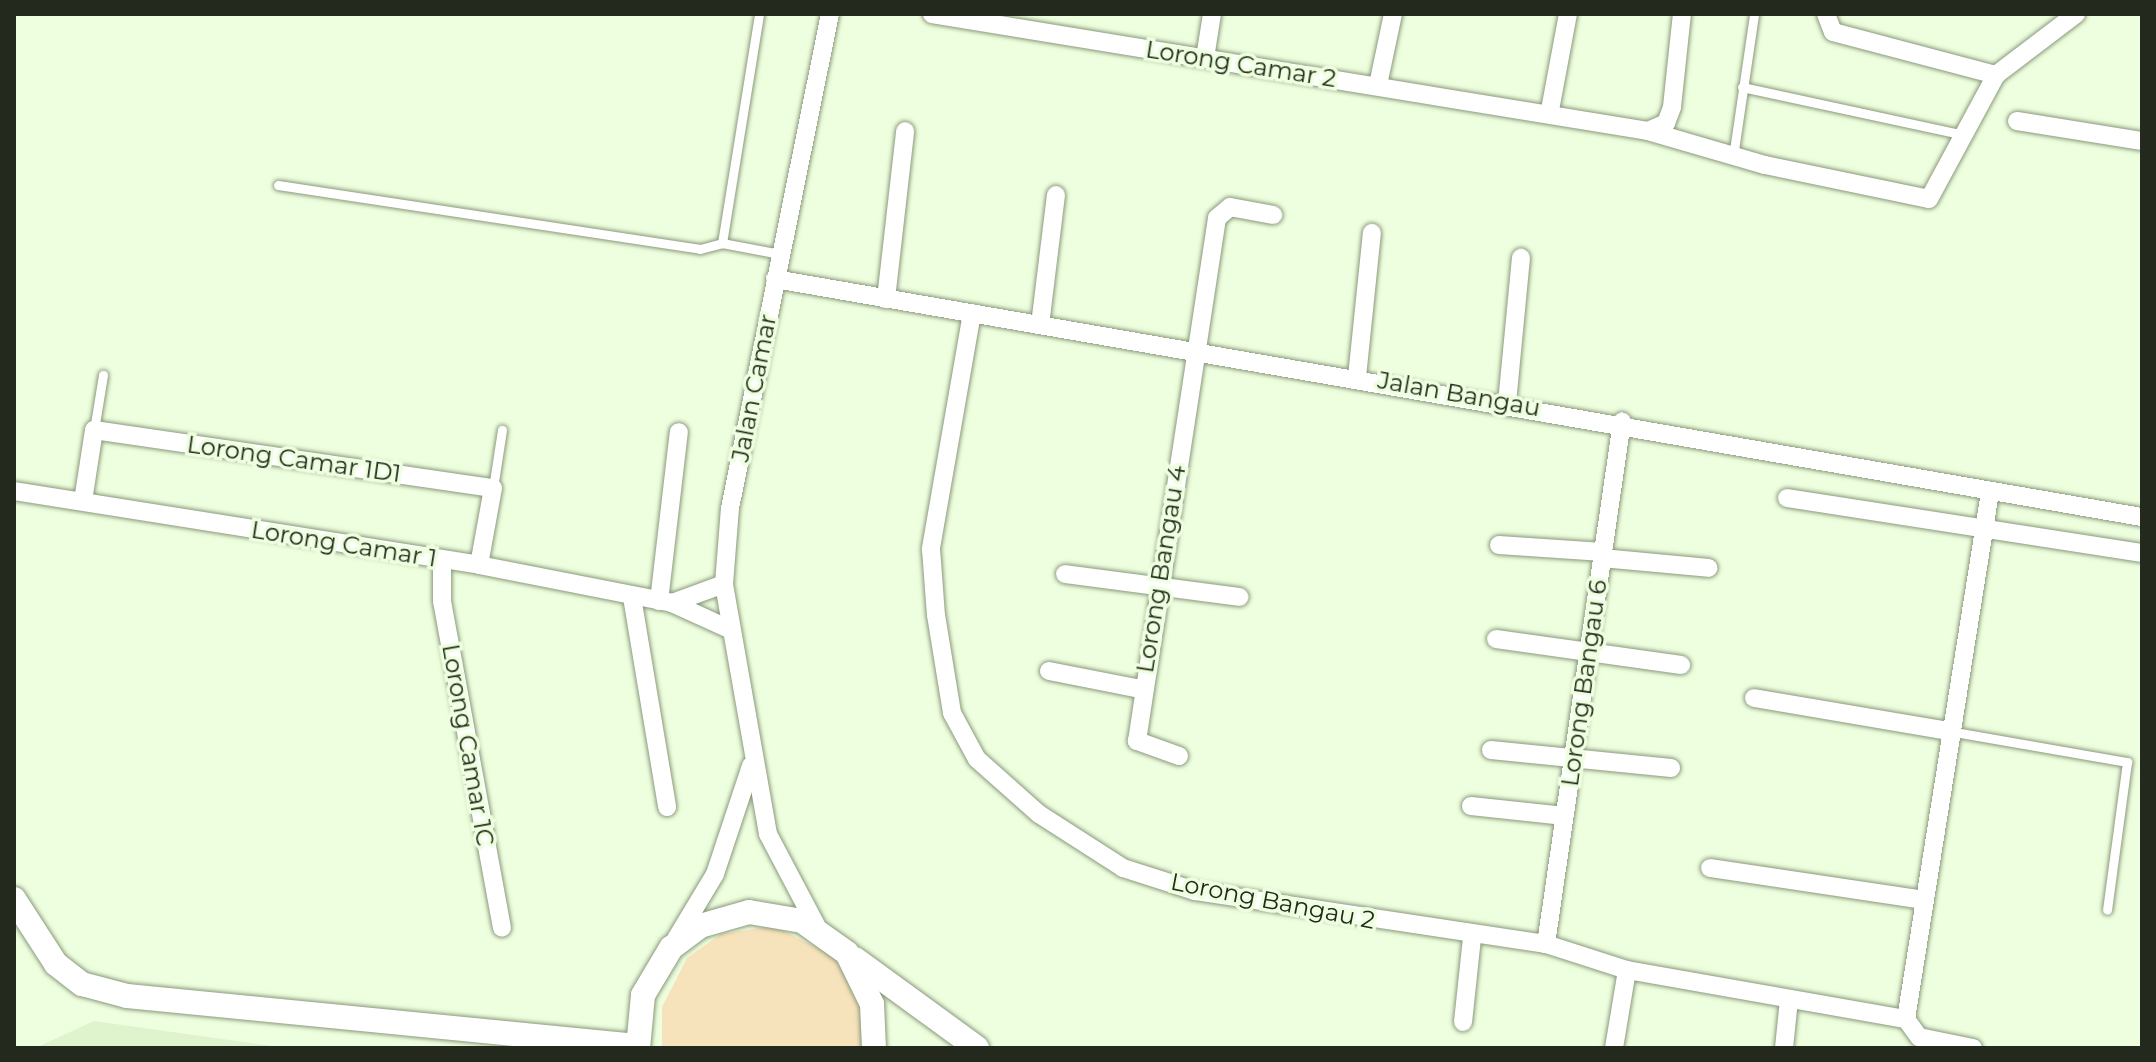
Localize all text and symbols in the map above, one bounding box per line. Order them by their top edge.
street label: Lorong Camar 2 [1144,35,1338,93]
street label: Jalan Camar [726,312,782,464]
street label: Jalan Bangau [1375,366,1543,422]
street label: Lorong Camar 1D1 [185,430,403,488]
street label: Lorong Bangau 4 [1130,463,1192,675]
street label: Lorong Camar 1 [249,515,439,573]
street label: Lorong Bangau 6 [1555,578,1613,788]
street label: Lorong Camar 1C [436,642,500,848]
street label: Lorong Bangau 2 [1168,867,1378,935]

